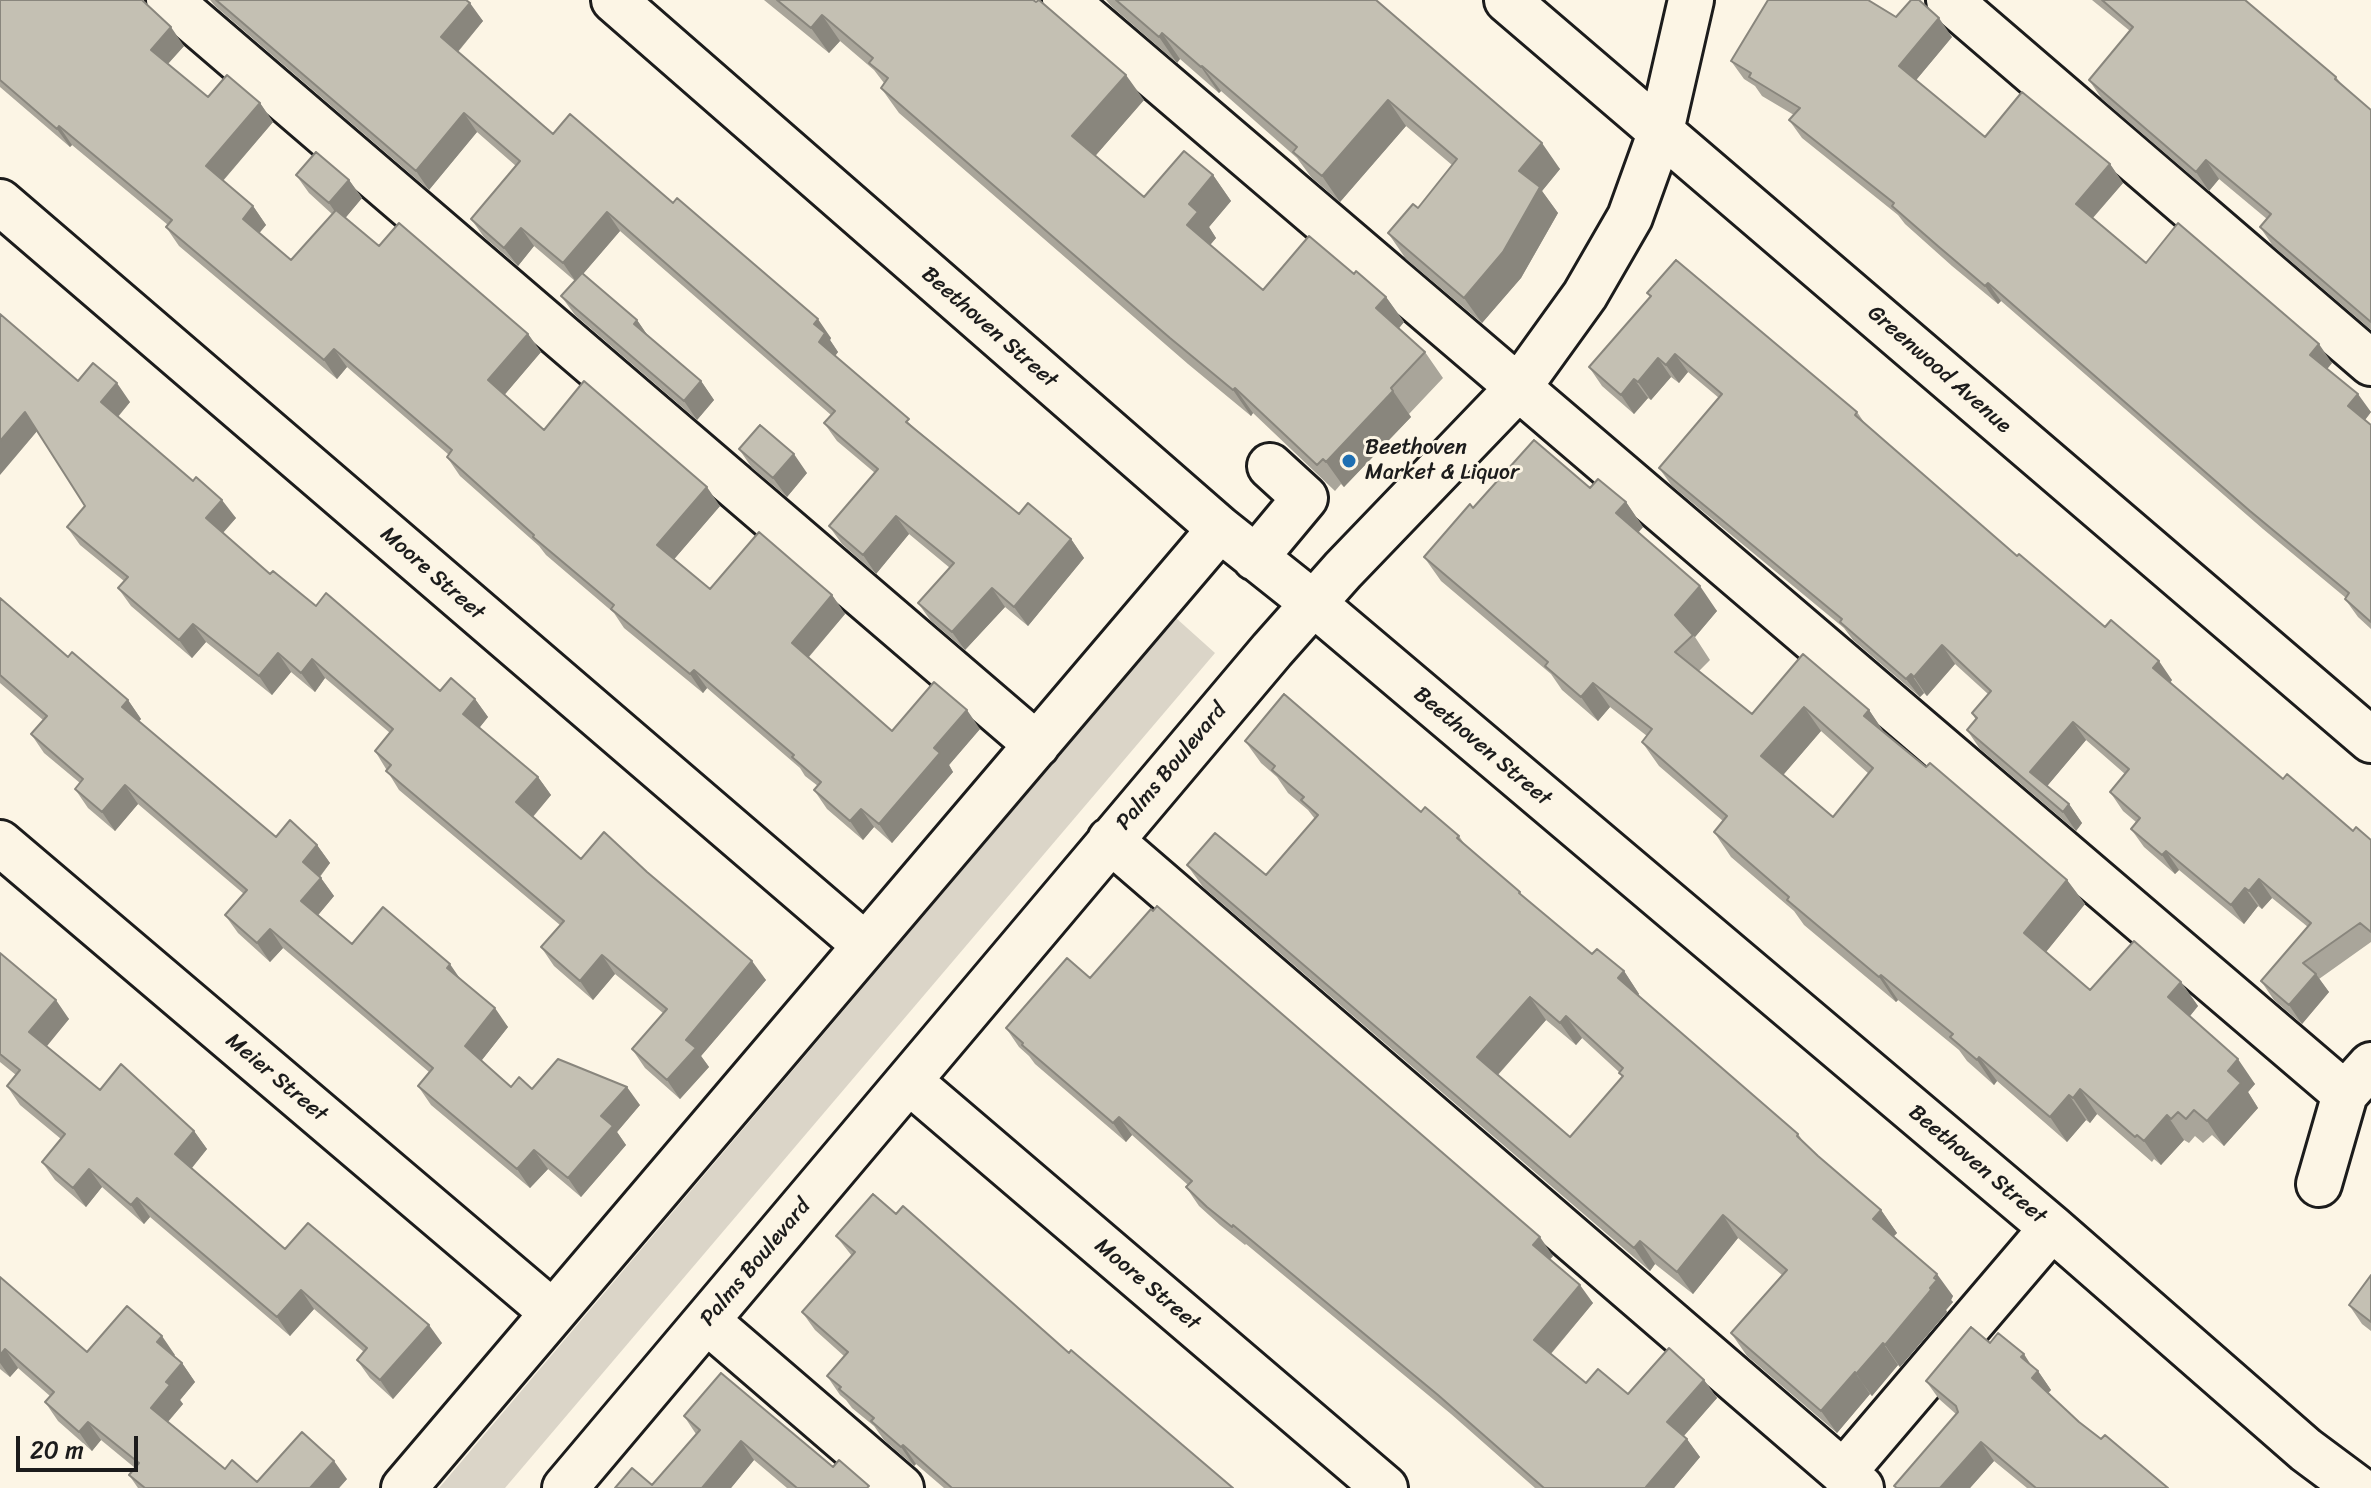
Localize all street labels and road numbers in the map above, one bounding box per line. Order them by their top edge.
street label: Beethoven Street [916,262,1062,394]
street label: Greenwood Avenue [1862,300,2016,440]
street label: Moore Street [374,522,490,626]
street label: Beethoven Street [1408,682,1556,812]
street label: Palms Boulevard [1111,698,1233,836]
street label: Meier Street [220,1028,332,1128]
street label: Beethoven Street [1903,1100,2051,1230]
street label: Palms Boulevard [695,1194,817,1332]
street label: Moore Street [1089,1233,1205,1337]

